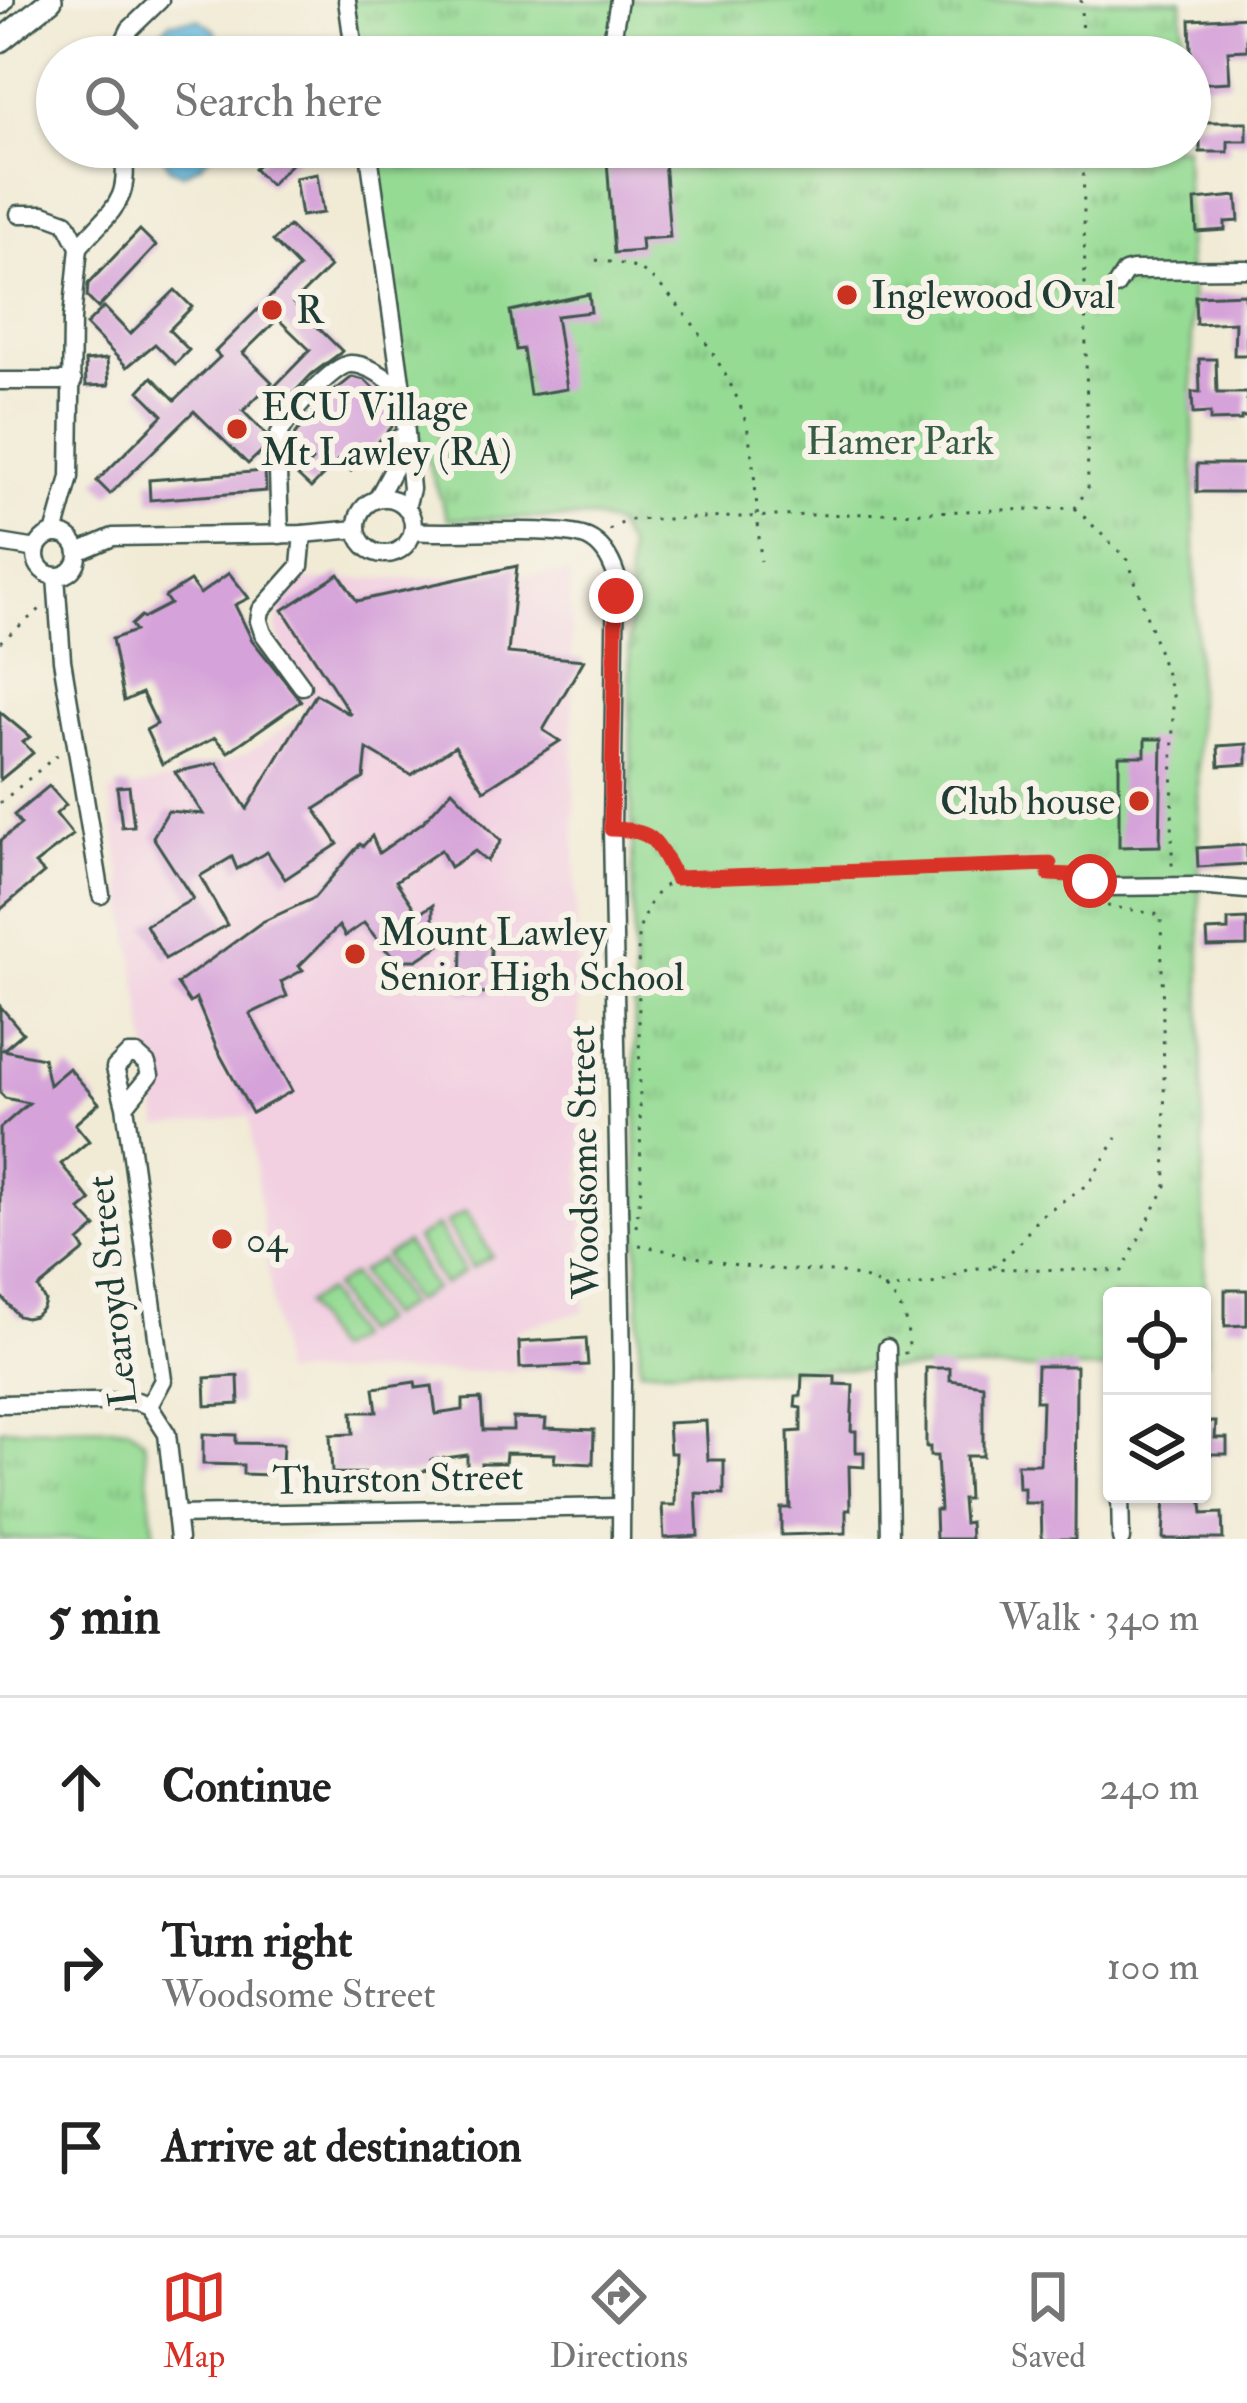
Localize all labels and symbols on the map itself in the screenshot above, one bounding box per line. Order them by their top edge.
place label: Inglewood Oval [871,271,1115,320]
marker: Inglewood Oval [834,282,860,308]
place label: R [296,286,325,335]
marker: R [259,297,285,323]
place label: ECU Village Mt Lawley (RA) [261,383,512,477]
marker: ECU Village Mt Lawley (RA) [224,416,250,442]
park label: Hamer Park [806,417,994,466]
route end [589,569,643,623]
place label: Club house [940,777,1115,826]
marker: Club house [1126,788,1152,814]
route start [1063,854,1117,908]
place label: Mount Lawley Senior High School [379,908,684,1002]
marker: Mount Lawley Senior High School [342,941,368,967]
street label: Woodsome Street [557,1025,611,1300]
street label: Learoyd Street [76,1173,148,1409]
place label: 04 [246,1215,289,1264]
marker: 04 [209,1226,235,1252]
street label: Thurston Street [272,1452,524,1506]

